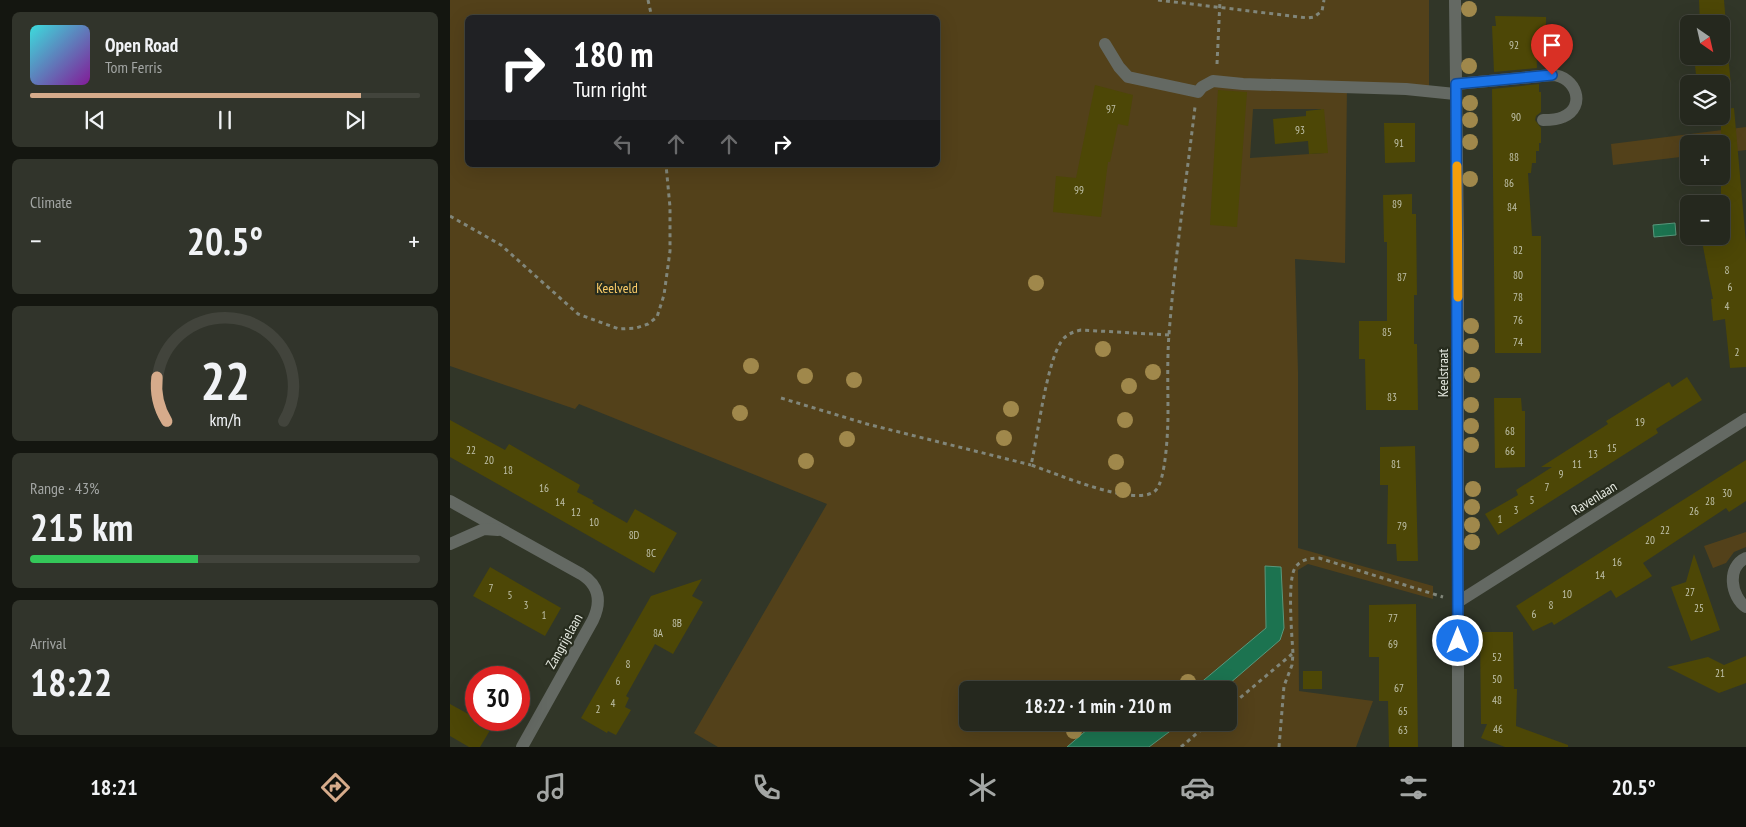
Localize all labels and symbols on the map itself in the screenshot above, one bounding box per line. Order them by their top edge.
north arrow [1680,15,1730,65]
pin [1531,24,1573,75]
house number: 92 [1509,38,1519,52]
house number: 97 [1106,102,1116,116]
house number: 90 [1511,110,1521,124]
house number: 93 [1295,123,1305,137]
house number: 91 [1394,136,1404,150]
house number: 88 [1509,150,1519,164]
house number: 86 [1504,176,1514,190]
house number: 99 [1074,183,1084,197]
house number: 89 [1392,197,1402,211]
house number: 84 [1507,200,1517,214]
house number: 82 [1513,243,1523,257]
house number: 8 [1725,263,1730,277]
house number: 80 [1513,268,1523,282]
house number: 87 [1397,270,1407,284]
park label: Keelveld [596,279,638,297]
house number: 6 [1728,280,1733,294]
house number: 78 [1513,290,1523,304]
house number: 4 [1725,299,1730,313]
house number: 76 [1513,313,1523,327]
house number: 85 [1382,325,1392,339]
house number: 74 [1513,335,1523,349]
house number: 2 [1735,345,1740,359]
street label: Keelstraat [1434,349,1452,397]
house number: 83 [1387,390,1397,404]
house number: 19 [1635,415,1645,429]
house number: 68 [1505,424,1515,438]
house number: 15 [1607,441,1617,455]
house number: 22 [466,443,476,457]
house number: 66 [1505,444,1515,458]
house number: 13 [1588,447,1598,461]
house number: 20 [484,453,494,467]
house number: 81 [1391,457,1401,471]
house number: 11 [1572,457,1582,471]
house number: 18 [503,463,513,477]
house number: 9 [1559,467,1564,481]
street label: Ravenlaan [1568,477,1620,519]
house number: 7 [1545,480,1550,494]
house number: 16 [539,481,549,495]
house number: 30 [1722,486,1732,500]
house number: 5 [1530,493,1535,507]
house number: 28 [1705,494,1715,508]
house number: 14 [555,495,565,509]
house number: 3 [1514,503,1519,517]
house number: 26 [1689,504,1699,518]
house number: 12 [571,505,581,519]
house number: 1 [1498,512,1503,526]
house number: 10 [589,515,599,529]
house number: 79 [1397,519,1407,533]
house number: 22 [1660,523,1670,537]
house number: 8D [629,528,640,542]
house number: 20 [1645,533,1655,547]
house number: 8C [646,546,656,560]
house number: 16 [1612,555,1622,569]
house number: 14 [1595,568,1605,582]
house number: 7 [489,581,494,595]
house number: 27 [1685,585,1695,599]
house number: 10 [1562,587,1572,601]
house number: 5 [508,588,513,602]
house number: 3 [524,598,529,612]
house number: 8 [1549,598,1554,612]
house number: 25 [1694,601,1704,615]
house number: 6 [1532,607,1537,621]
house number: 1 [542,608,547,622]
street label: Zangrijelaan [542,610,586,672]
house number: 77 [1388,611,1398,625]
position arrow [1431,614,1483,666]
house number: 8B [672,616,682,630]
house number: 8A [653,626,664,640]
house number: 69 [1388,637,1398,651]
house number: 52 [1492,650,1502,664]
house number: 8 [626,657,631,671]
speed limit sign: 30 [465,666,530,731]
house number: 21 [1715,666,1725,680]
house number: 50 [1492,672,1502,686]
house number: 6 [616,674,621,688]
house number: 67 [1394,681,1404,695]
house number: 48 [1492,693,1502,707]
house number: 4 [611,696,616,710]
house number: 2 [596,702,601,716]
house number: 65 [1398,704,1408,718]
house number: 46 [1493,722,1503,736]
house number: 63 [1398,723,1408,737]

